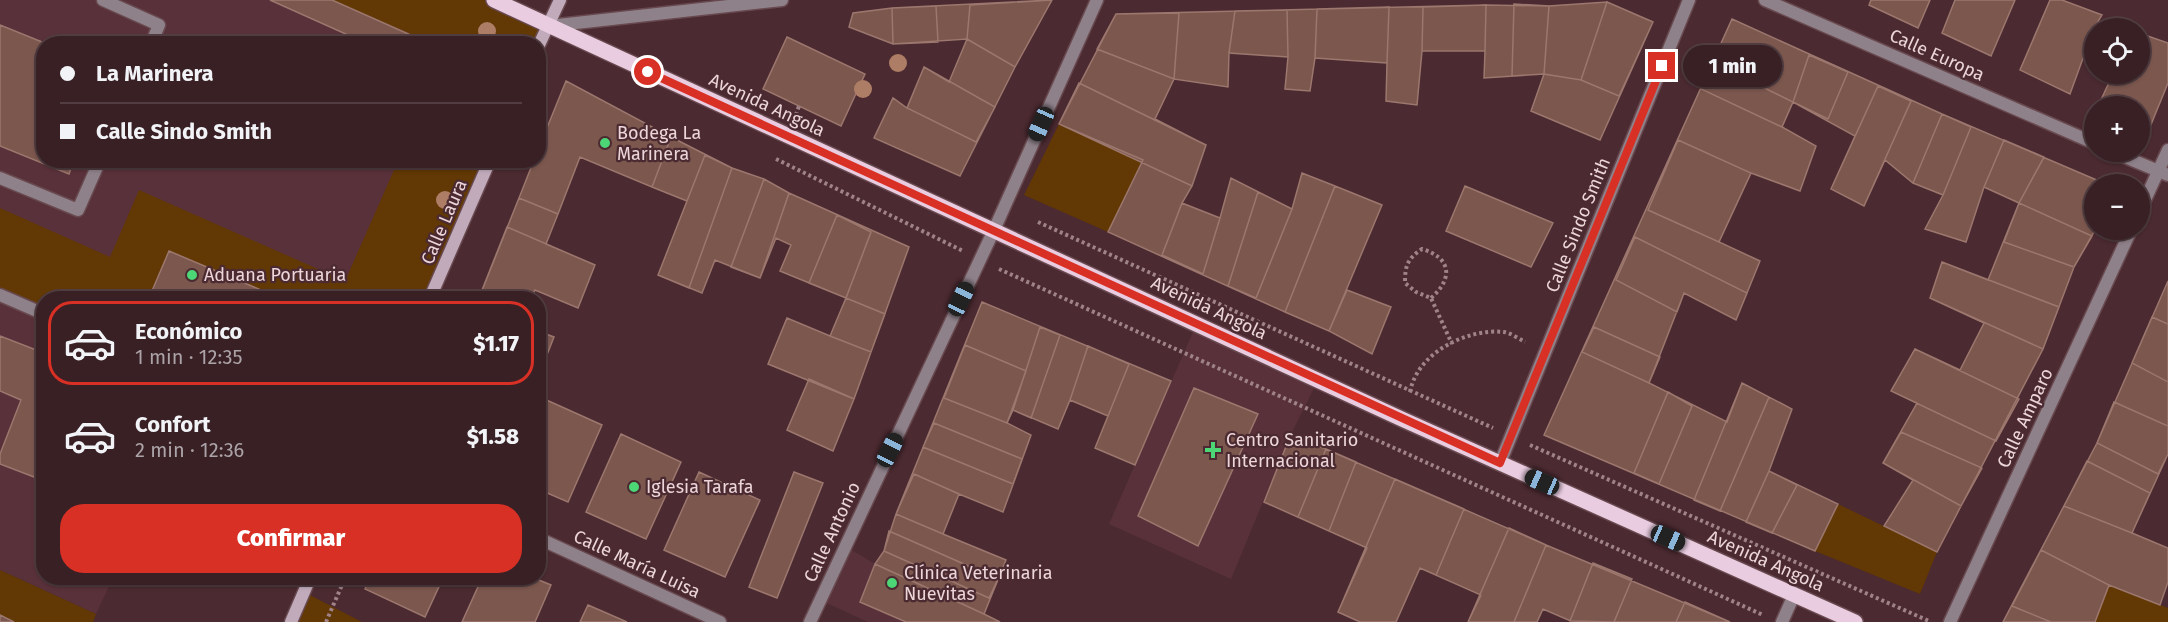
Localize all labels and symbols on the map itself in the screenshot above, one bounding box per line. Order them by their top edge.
street label: Calle Europa [1886,24,1988,86]
callout: 1 min [1683,45,1782,87]
route end [1648,52,1675,79]
route start [634,58,661,85]
street label: Avenida Angola [706,69,828,141]
car [1025,104,1057,144]
place label: Bodega La Marinera [617,122,701,165]
marker: Bodega La Marinera [598,136,612,150]
street label: Calle Sindo Smith [1541,154,1615,296]
street label: Calle Laura [416,176,472,268]
place label: Aduana Portuaria [204,264,346,286]
marker: Aduana Portuaria [185,268,199,282]
street label: Avenida Angola [1148,272,1270,344]
car [945,279,977,319]
street label: Calle Amparo [1992,365,2058,471]
place label: Centro Sanitario Internacional [1226,429,1358,472]
car [874,430,906,470]
marker: Centro Sanitario Internacional [1204,441,1222,459]
car [1522,466,1562,498]
place label: Iglesia Tarafa [646,476,753,498]
street label: Calle Antonio [799,478,865,586]
marker: Iglesia Tarafa [627,480,641,494]
car [1648,522,1688,554]
street label: Calle María Luisa [570,525,704,603]
street label: Avenida Angola [1704,525,1828,597]
place label: Clínica Veterinaria Nuevitas [904,562,1052,605]
marker: Clínica Veterinaria Nuevitas [885,576,899,590]

